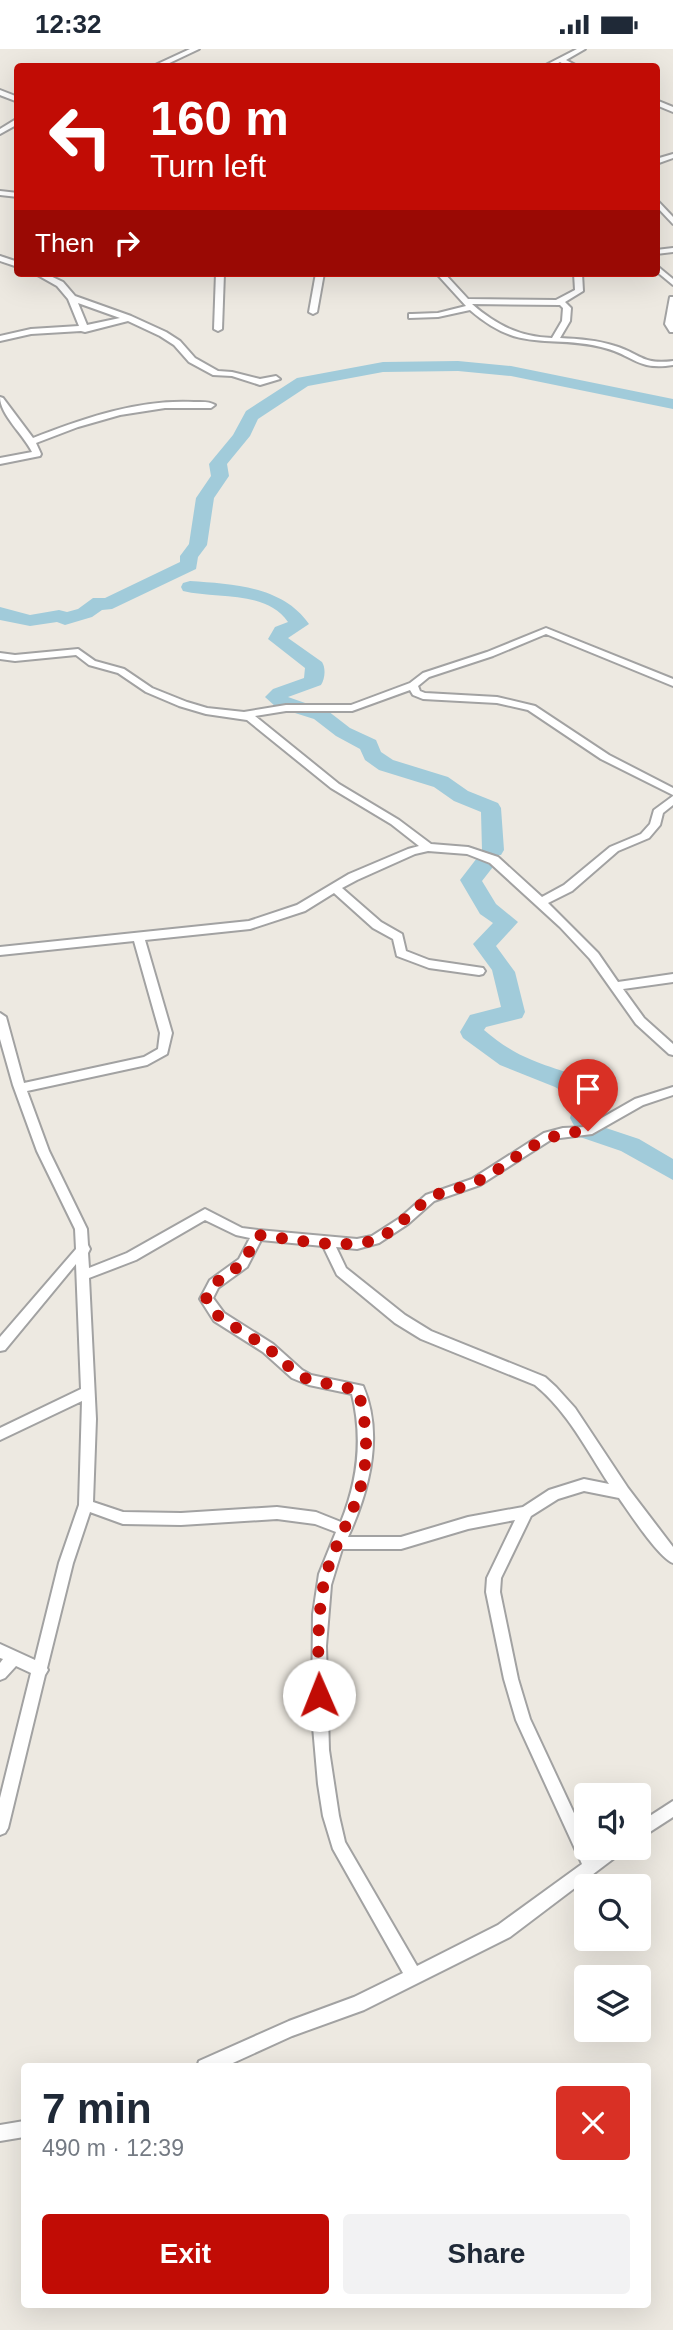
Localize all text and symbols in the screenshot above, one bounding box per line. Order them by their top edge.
text: 12:32 [35,9,102,39]
icon: left [35,91,126,182]
text: 160 m [150,91,289,145]
text: Turn left [150,148,266,184]
icon: right [108,224,146,262]
text: Then [35,228,94,258]
pin [558,1059,618,1131]
icon: arrive [569,1070,607,1108]
position arrow [282,1658,356,1732]
map controls [574,1783,651,2042]
button: sound [574,1783,651,1860]
button: search [574,1874,651,1951]
button: layers [574,1965,651,2042]
text: 7 min [42,2085,152,2132]
button: close [556,2086,630,2160]
text: 490 m · 12:39 [42,2135,184,2161]
button: Exit [42,2214,329,2294]
button: Share [343,2214,630,2294]

